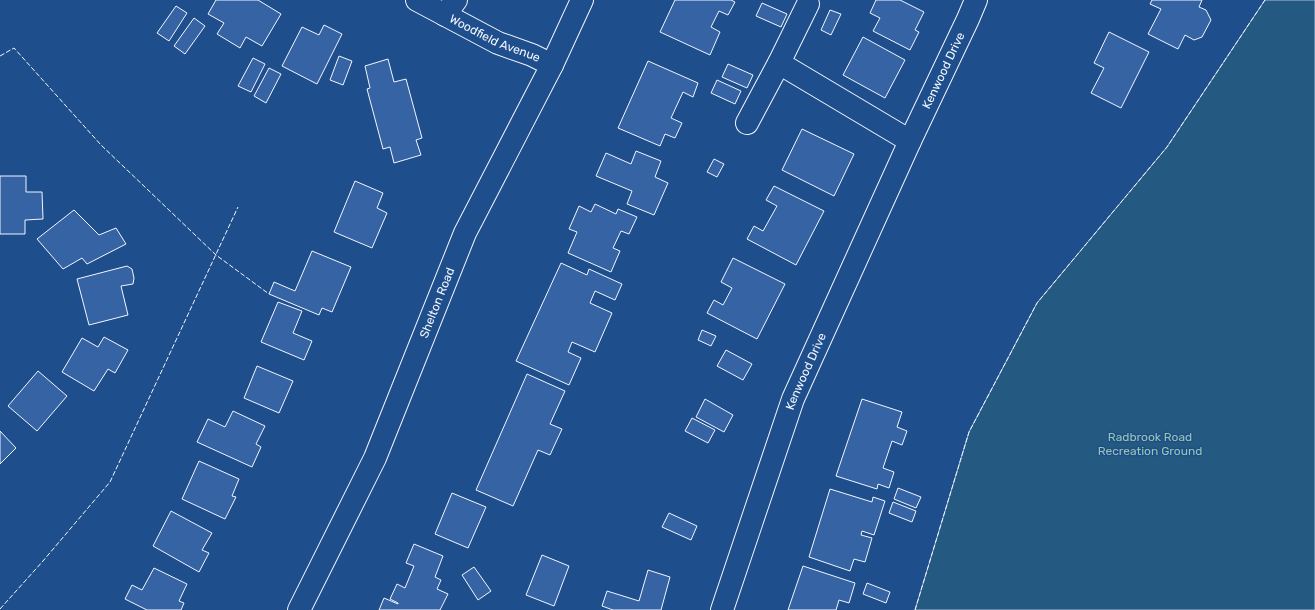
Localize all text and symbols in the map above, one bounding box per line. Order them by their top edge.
street label: Woodfield Avenue [447,12,543,65]
street label: Kenwood Drive [919,30,968,111]
street label: Shelton Road [417,266,457,340]
street label: Kenwood Drive [783,330,829,412]
park label: Radbrook Road Recreation Ground [1098,430,1202,458]

